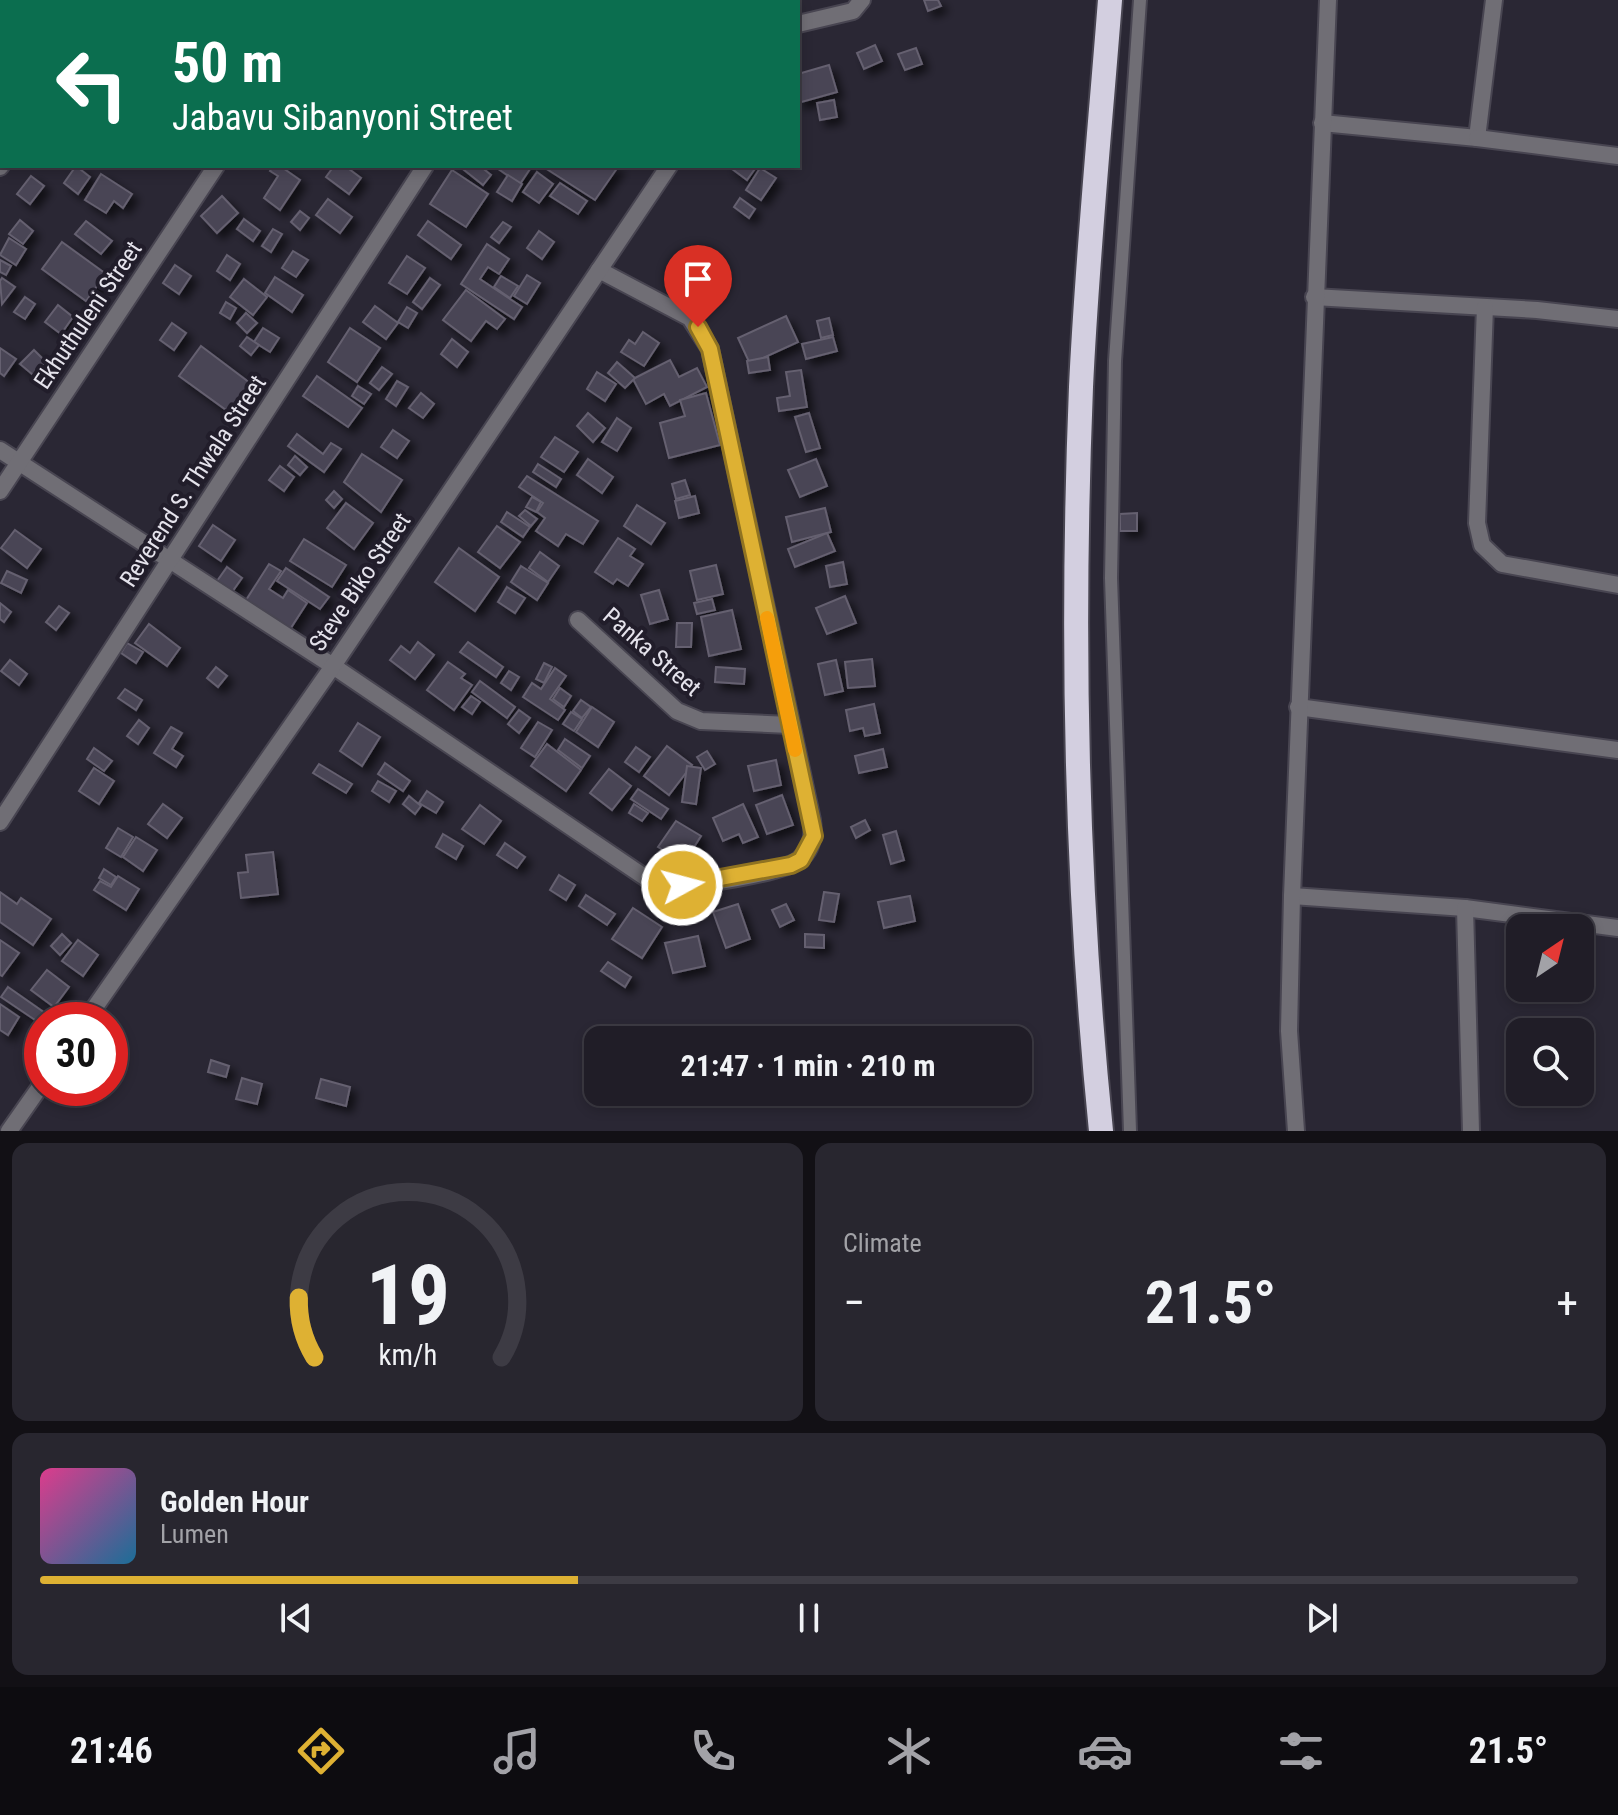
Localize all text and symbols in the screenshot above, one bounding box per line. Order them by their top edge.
text: 50 m [172,30,283,96]
icon: left [40,32,144,136]
text: Jabavu Sibanyoni Street [172,97,513,139]
street label: Ekhuthuleni Street [28,236,148,394]
pin [664,245,732,327]
icon: arrive [676,257,720,301]
street label: Reverend S. Thwala Street [114,370,272,592]
street label: Steve Biko Street [303,508,417,656]
street label: Panka Street [597,602,707,702]
position arrow [640,843,724,927]
north arrow [1506,914,1594,1002]
map controls [1506,914,1594,1106]
speed limit sign: 30 [24,1002,128,1106]
button: search [1506,1018,1594,1106]
text: 21:47 · 1 min · 210 m [681,1048,935,1083]
text: Climate [843,1228,922,1258]
text: 19 [365,1247,450,1344]
text: 21.5° [1145,1267,1276,1338]
text: − [843,1277,865,1329]
text: + [1556,1277,1578,1329]
text: km/h [378,1338,437,1372]
text: Golden Hour [160,1484,309,1519]
text: Lumen [160,1519,229,1549]
icon: previous [274,1596,318,1640]
icon: pause [787,1596,831,1640]
icon: next [1300,1596,1344,1640]
icon: directions [293,1723,349,1779]
icon: music [489,1723,545,1779]
icon: phone [685,1723,741,1779]
icon: climate [881,1723,937,1779]
icon: car [1077,1723,1133,1779]
icon: filters [1273,1723,1329,1779]
text: 21:46 [70,1730,153,1772]
text: 21.5° [1469,1730,1548,1772]

